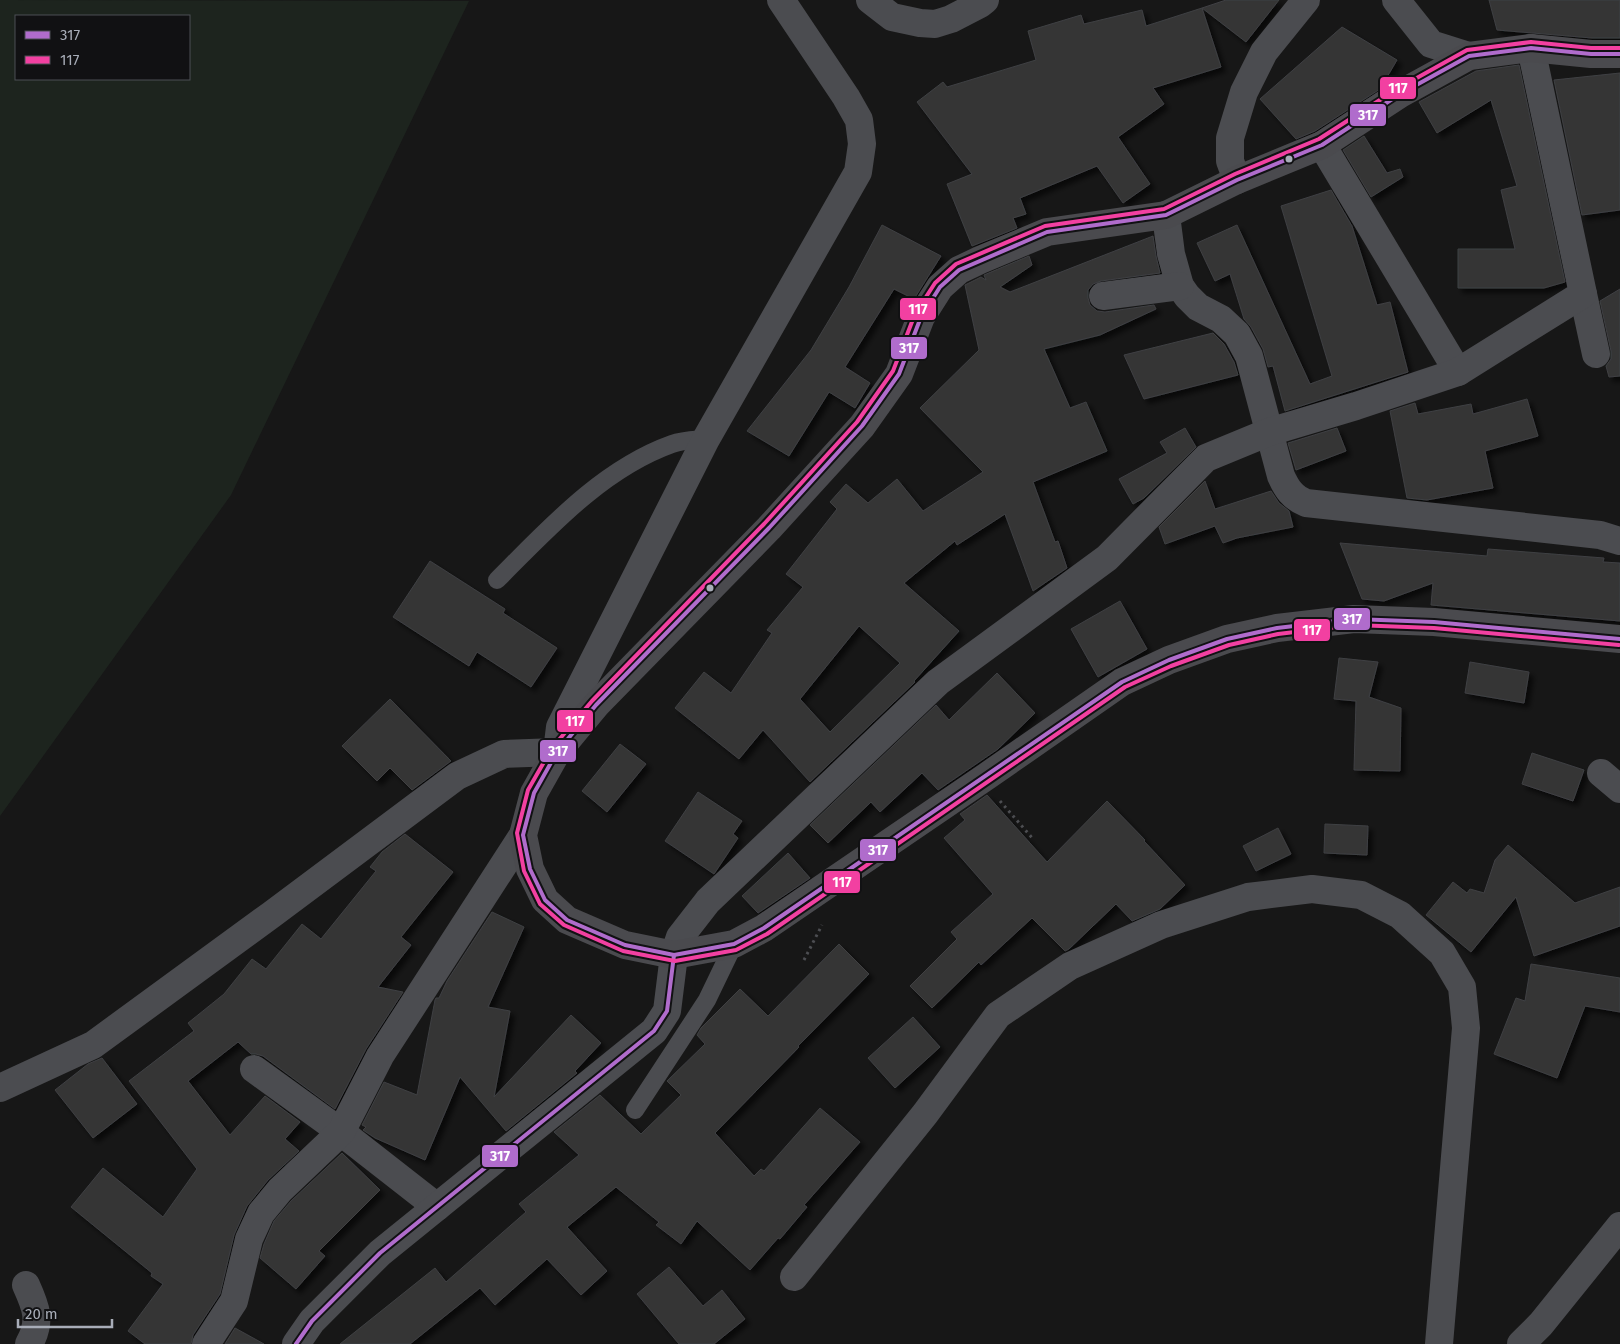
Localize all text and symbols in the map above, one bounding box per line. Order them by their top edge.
legend [15,15,190,80]
text: 317 [60,26,81,44]
text: 117 [60,51,80,69]
line badge: 117 [1379,76,1417,100]
text: 117 [1388,80,1408,97]
line badge: 317 [1349,103,1387,127]
text: 317 [1357,107,1378,124]
unlabelled marker [1284,154,1294,164]
line badge: 117 [899,297,937,321]
text: 117 [908,301,928,318]
line badge: 317 [890,336,928,360]
text: 317 [898,340,919,357]
unlabelled marker [705,583,715,593]
line badge: 317 [1333,607,1371,631]
text: 317 [1341,611,1362,628]
line badge: 117 [1293,618,1331,642]
text: 117 [1302,622,1322,639]
line badge: 117 [556,709,594,733]
text: 117 [565,713,585,730]
line badge: 317 [539,739,577,763]
text: 317 [547,743,568,760]
line badge: 317 [859,838,897,862]
text: 317 [867,842,888,859]
line badge: 117 [823,870,861,894]
text: 117 [832,874,852,891]
line badge: 317 [481,1144,519,1168]
text: 317 [489,1148,510,1165]
scale bar [18,1296,111,1328]
text: 20 m [25,1305,58,1323]

